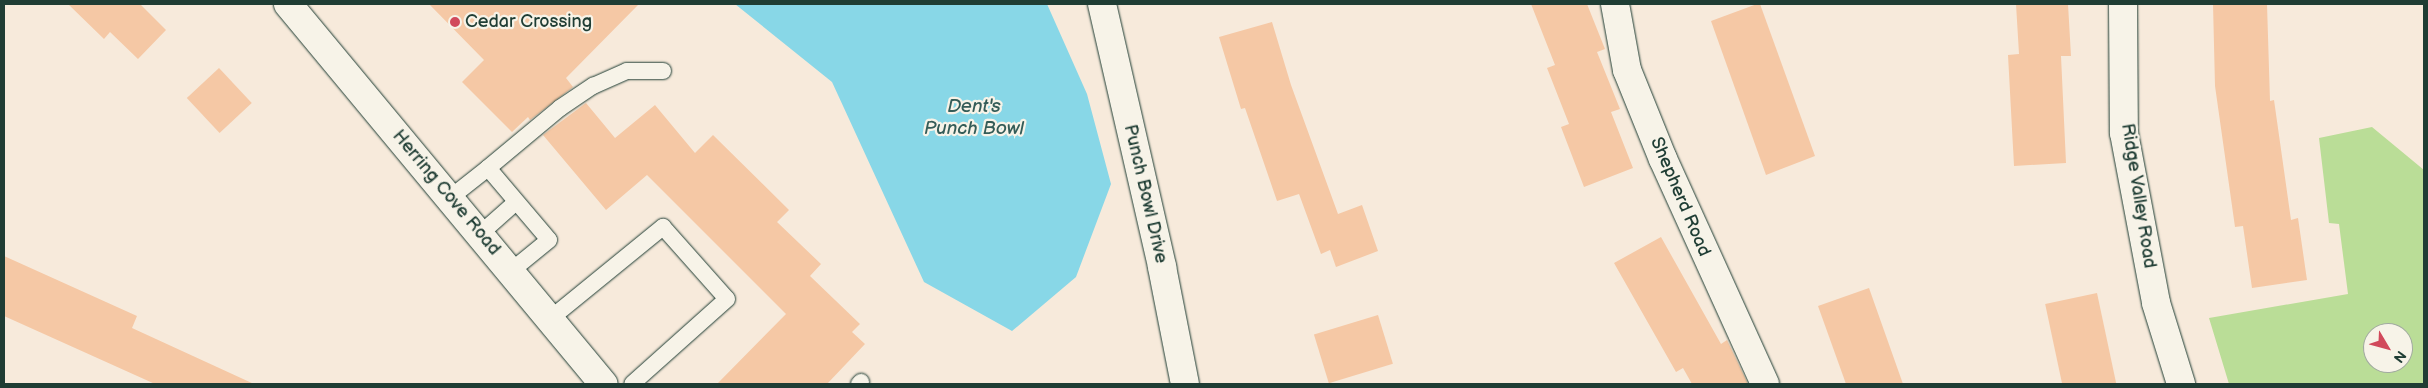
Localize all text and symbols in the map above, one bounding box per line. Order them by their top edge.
place label: Cedar Crossing [465,11,592,33]
marker: Cedar Crossing [449,16,461,28]
water label: Dent's Punch Bowl [924,96,1024,140]
street label: Ridge Valley Road [2116,121,2160,271]
street label: Punch Bowl Drive [1119,123,1171,265]
street label: Herring Cove Road [387,126,505,260]
street label: Shepherd Road [1645,134,1715,260]
north arrow [2363,323,2413,373]
text: N [2390,347,2410,366]

